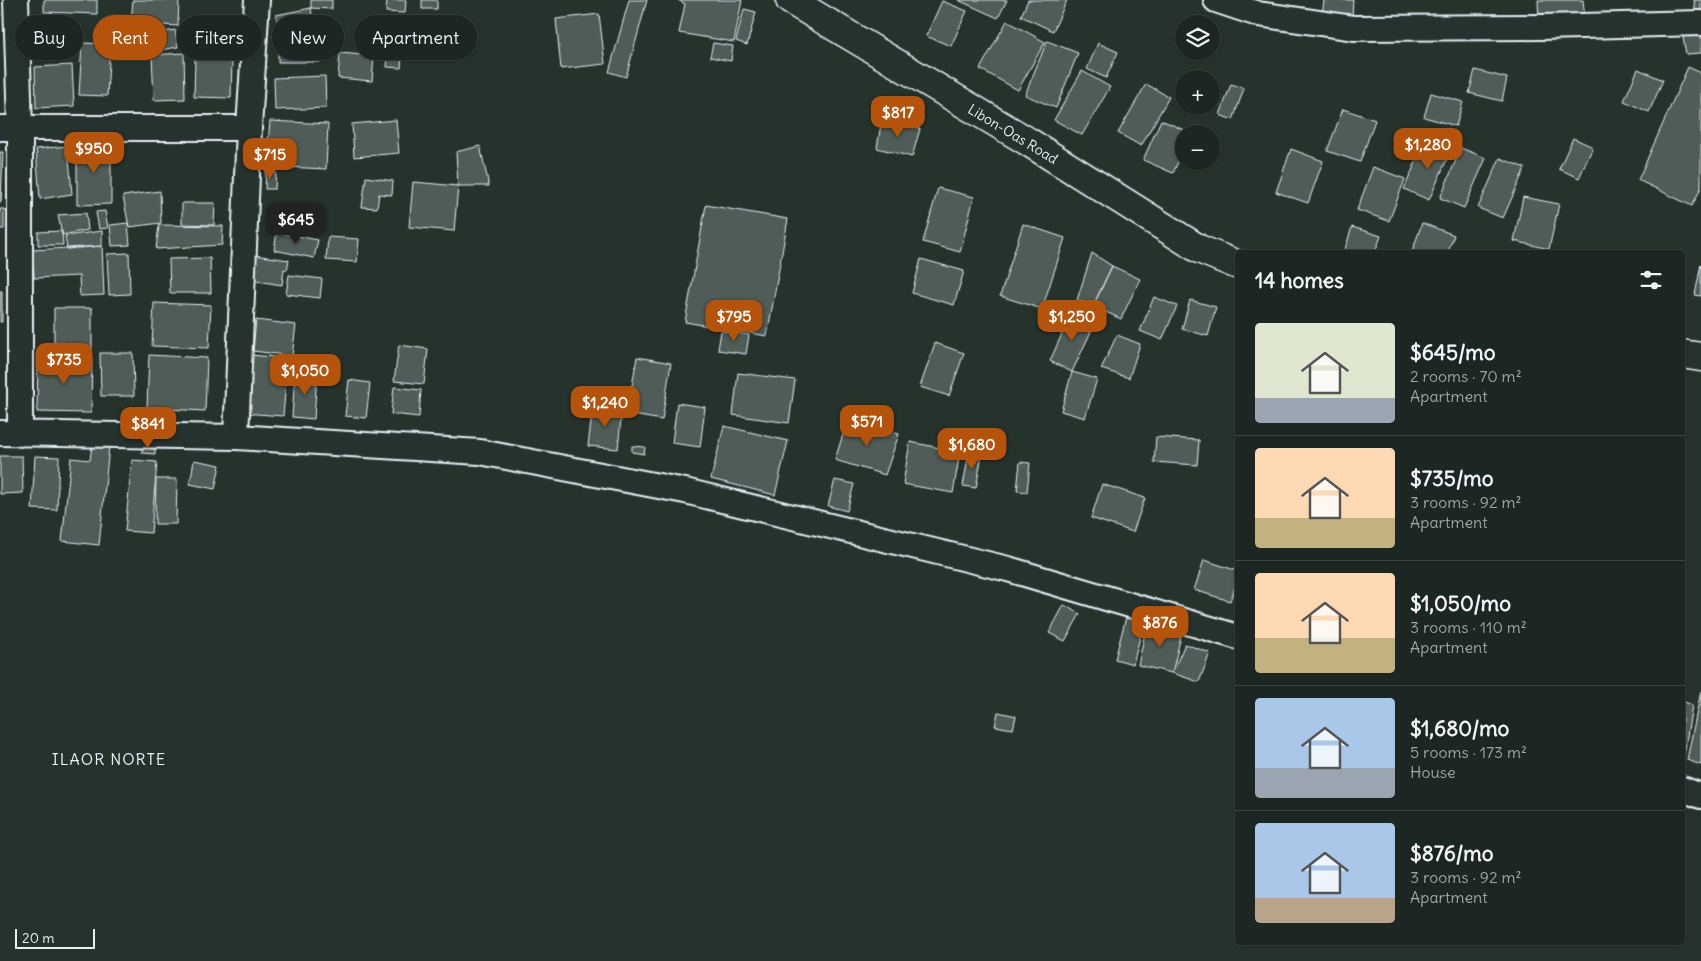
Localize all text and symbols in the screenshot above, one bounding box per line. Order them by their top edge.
chip: Buy [15,15,83,60]
chip: Rent [93,15,167,60]
chip: Filters [177,15,262,60]
chip: New [272,15,344,60]
chip: Apartment [354,15,477,60]
map controls [1175,15,1220,170]
button: layers [1175,15,1220,60]
button: + [1175,70,1220,115]
pin: $817 [868,96,928,138]
street label: Libon-Oas Road [965,100,1061,168]
text: $817 [882,102,914,122]
button: − [1175,125,1220,170]
pin: $1,280 [1387,128,1469,170]
pin: $950 [64,132,124,174]
text: $1,280 [1405,134,1451,154]
text: $950 [75,138,113,158]
pin: $715 [240,138,300,180]
text: $715 [254,144,286,164]
pin: $645 [266,202,326,245]
text: $645 [278,209,314,229]
icon: filters [1637,266,1665,294]
text: 14 homes [1255,267,1344,294]
pin: $795 [704,300,764,342]
pin: $1,250 [1031,300,1113,342]
text: $795 [716,306,752,326]
text: $1,250 [1049,306,1095,326]
text: $645/mo [1410,339,1496,366]
pin: $735 [34,342,94,385]
icon: home [1295,343,1355,403]
text: $735 [47,349,82,369]
pin: $1,050 [264,354,346,396]
text: $1,050 [281,360,329,380]
text: 2 rooms · 70 m² [1410,366,1522,386]
pin: $1,240 [564,386,646,428]
text: Apartment [1410,386,1488,406]
text: $1,240 [582,392,628,412]
pin: $571 [837,404,897,447]
pin: $841 [118,406,178,449]
text: $571 [851,411,883,431]
text: $841 [131,413,165,433]
pin: $1,680 [931,428,1013,470]
text: $1,680 [948,434,996,454]
text: $735/mo [1410,465,1494,492]
icon: home [1295,468,1355,528]
text: 3 rooms · 92 m² [1410,492,1522,512]
text: Apartment [1410,512,1488,532]
text: $1,050/mo [1410,590,1511,617]
icon: home [1295,593,1355,653]
pin: $876 [1130,606,1190,648]
text: $876 [1143,612,1177,632]
text: 3 rooms · 110 m² [1410,617,1527,637]
text: Apartment [1410,637,1488,657]
text: $1,680/mo [1410,715,1509,742]
icon: home [1295,718,1355,778]
text: 5 rooms · 173 m² [1410,742,1527,762]
district label: ILAOR NORTE [52,749,166,769]
text: House [1410,762,1456,782]
text: $876/mo [1410,840,1493,867]
icon: home [1295,843,1355,903]
text: 3 rooms · 92 m² [1410,867,1522,887]
text: Apartment [1410,887,1488,907]
scale bar [15,926,95,949]
text: 20 m [22,929,55,947]

